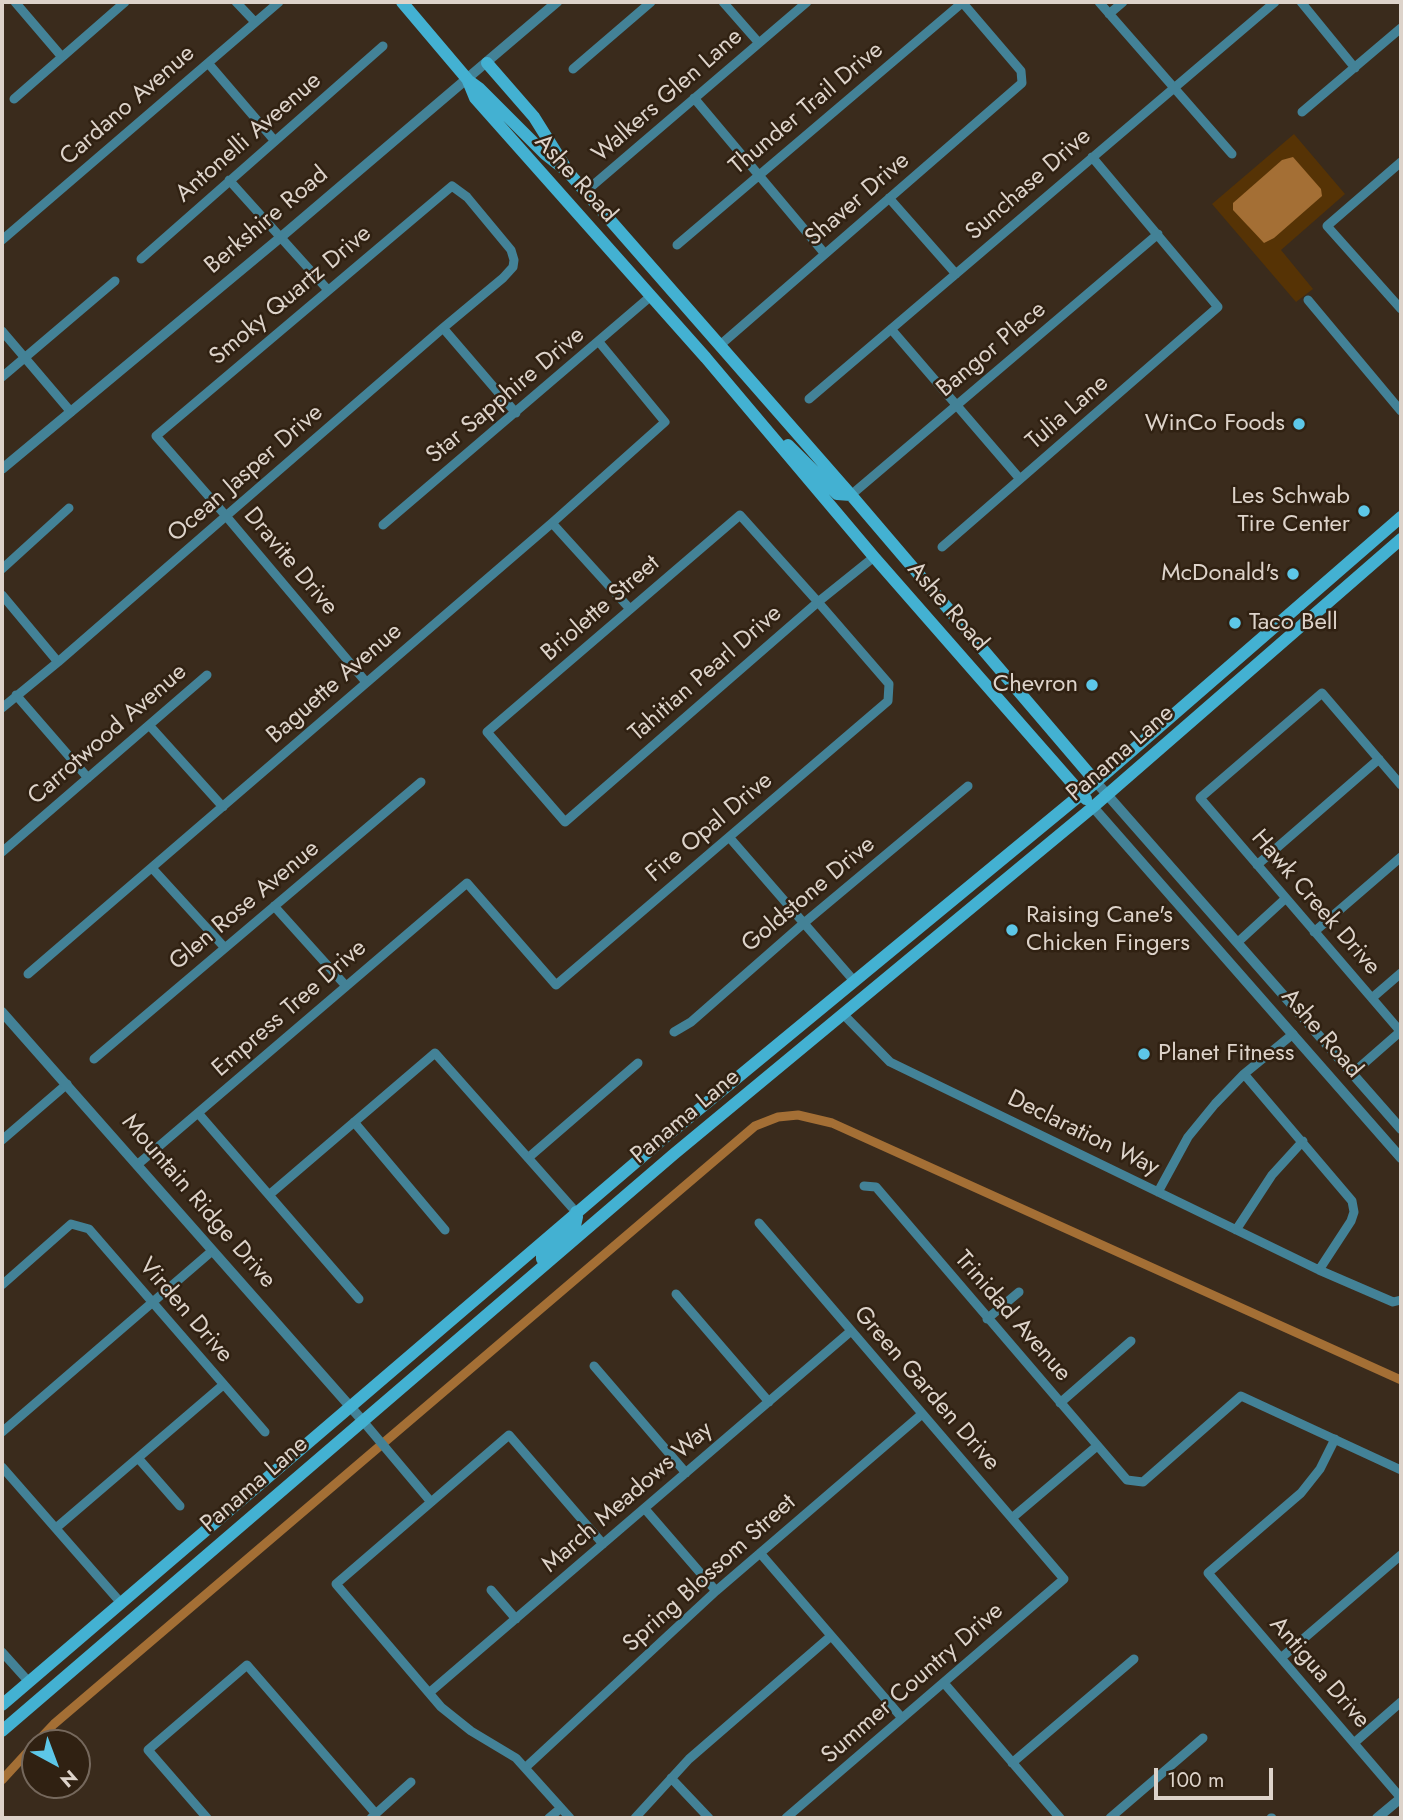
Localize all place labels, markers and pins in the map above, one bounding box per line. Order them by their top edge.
place label: WinCo Foods [1145,410,1285,438]
marker: WinCo Foods [1291,416,1307,432]
place label: Les Schwab Tire Center [1231,483,1350,539]
marker: Les Schwab Tire Center [1356,503,1372,519]
place label: McDonald's [1161,560,1279,588]
marker: McDonald's [1285,566,1301,582]
place label: Taco Bell [1249,609,1338,637]
marker: Taco Bell [1227,615,1243,631]
place label: Chevron [993,671,1078,699]
marker: Chevron [1084,677,1100,693]
place label: Raising Cane's Chicken Fingers [1026,902,1190,958]
marker: Raising Cane's Chicken Fingers [1004,922,1020,938]
place label: Planet Fitness [1158,1040,1294,1068]
marker: Planet Fitness [1136,1046,1152,1062]

